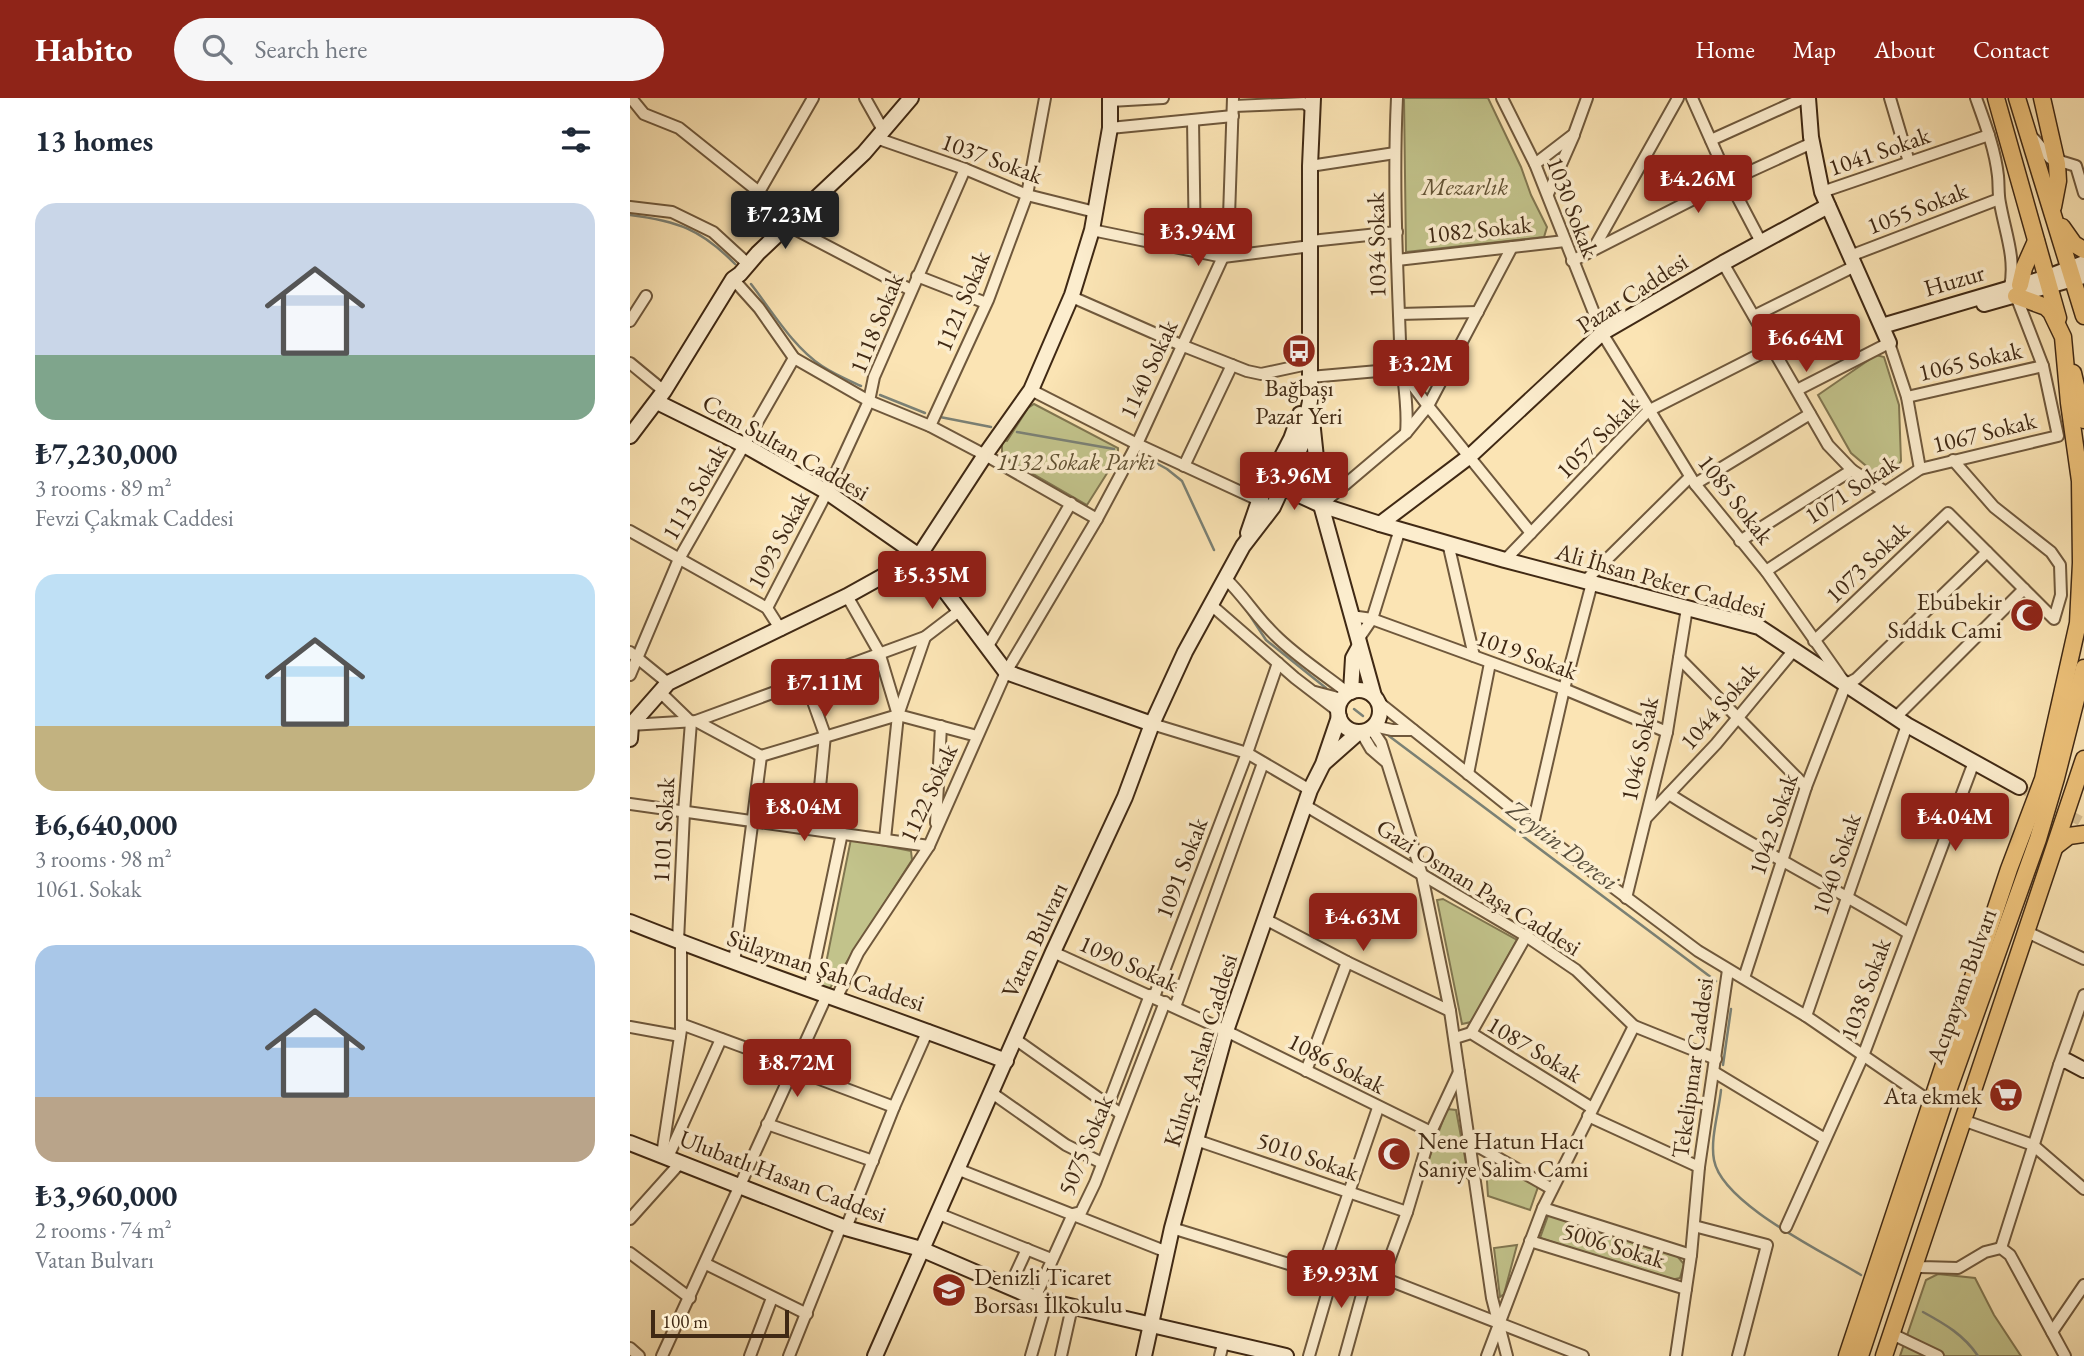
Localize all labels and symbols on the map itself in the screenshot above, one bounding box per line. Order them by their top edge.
street label: 1041 Sokak [1824,119,1935,183]
street label: 1037 Sokak [937,125,1048,191]
street label: 1030 Sokak [1540,152,1607,263]
pin: ₺4.26M [1641,156,1755,215]
park label: Mezarlık [1420,171,1508,202]
street label: 1055 Sokak [1862,174,1973,241]
street label: 1034 Sokak [1360,191,1392,298]
pin: ₺7.23M [728,192,842,251]
pin: ₺3.94M [1141,208,1255,268]
street label: 1082 Sokak [1425,208,1534,250]
street label: Pazar Caddesi [1571,245,1694,340]
street label: 1121 Sokak [927,246,997,356]
street label: Huzur [1920,257,1988,303]
street label: 1118 Sokak [842,268,910,378]
street label: 1140 Sokak [1112,314,1185,423]
pin: ₺6.64M [1749,314,1863,374]
bus stop icon: Bağbaşı Pazar Yeri [1280,332,1318,370]
street label: 1065 Sokak [1915,334,2026,388]
pin: ₺3.2M [1372,341,1470,400]
place label: Bağbaşı Pazar Yeri [1255,372,1343,431]
street label: Cem Sultan Caddesi [697,387,875,507]
street label: 1057 Sokak [1549,388,1646,485]
street label: 1067 Sokak [1929,404,2040,460]
street label: 1113 Sokak [654,438,734,546]
park label: 1132 Sokak Parkı [996,446,1156,477]
street label: 1071 Sokak [1798,447,1904,531]
street label: 1085 Sokak [1691,448,1781,551]
pin: ₺3.96M [1237,452,1351,512]
street label: 1093 Sokak [740,485,817,594]
street label: 1073 Sokak [1818,514,1916,610]
street label: Ali İhsan Peker Caddesi [1551,535,1770,625]
pin: ₺5.35M [875,552,989,611]
place label: Ebubekir Sıddık Cami [1888,586,2002,645]
mosque icon: Ebubekir Sıddık Cami [2008,596,2046,634]
street label: 1019 Sokak [1472,621,1583,687]
street label: 1044 Sokak [1673,655,1766,756]
pin: ₺7.11M [768,660,882,719]
street label: 1046 Sokak [1613,693,1665,804]
street label: 1122 Sokak [892,738,965,847]
street label: 1042 Sokak [1741,768,1805,879]
street label: 1101 Sokak [645,776,681,884]
pin: ₺8.04M [747,784,861,843]
water label: Zeytin Deresi [1499,791,1627,899]
pin: ₺4.04M [1898,794,2012,853]
street label: 1040 Sokak [1804,808,1868,919]
street label: Gazi Osman Paşa Caddesi [1371,811,1587,963]
street label: 1091 Sokak [1148,812,1215,923]
street label: Vatan Bulvarı [994,877,1074,1003]
pin: ₺4.63M [1306,894,1420,953]
street label: Acıpayam Bulvarı [1918,904,2003,1069]
street label: Sülayman Şah Caddesi [723,922,929,1018]
street label: 1090 Sokak [1074,927,1184,999]
street label: 1038 Sokak [1832,933,1898,1044]
street label: Kılınç Arslan Caddesi [1156,950,1244,1150]
street label: Tekelipınar Caddesi [1664,975,1720,1161]
street label: 1087 Sokak [1482,1009,1589,1090]
street label: 1086 Sokak [1283,1025,1392,1101]
pin: ₺8.72M [740,1040,854,1099]
supermarket icon: Ata ekmek [1987,1076,2025,1114]
place label: Ata ekmek [1883,1080,1983,1111]
street label: 5075 Sokak [1050,1090,1120,1200]
street label: Ulubatlı Hasan Caddesi [675,1122,891,1230]
street label: 5010 Sokak [1253,1124,1364,1188]
place label: Nene Hatun Hacı Saniye Salim Cami [1418,1125,1588,1184]
mosque icon: Nene Hatun Hacı Saniye Salim Cami [1375,1135,1413,1173]
street label: 5006 Sokak [1559,1215,1670,1275]
pin: ₺9.93M [1284,1250,1398,1310]
place label: Denizli Ticaret Borsası İlkokulu [974,1261,1123,1320]
school or university icon: Denizli Ticaret Borsası İlkokulu [930,1271,968,1309]
scale bar [651,1307,789,1339]

